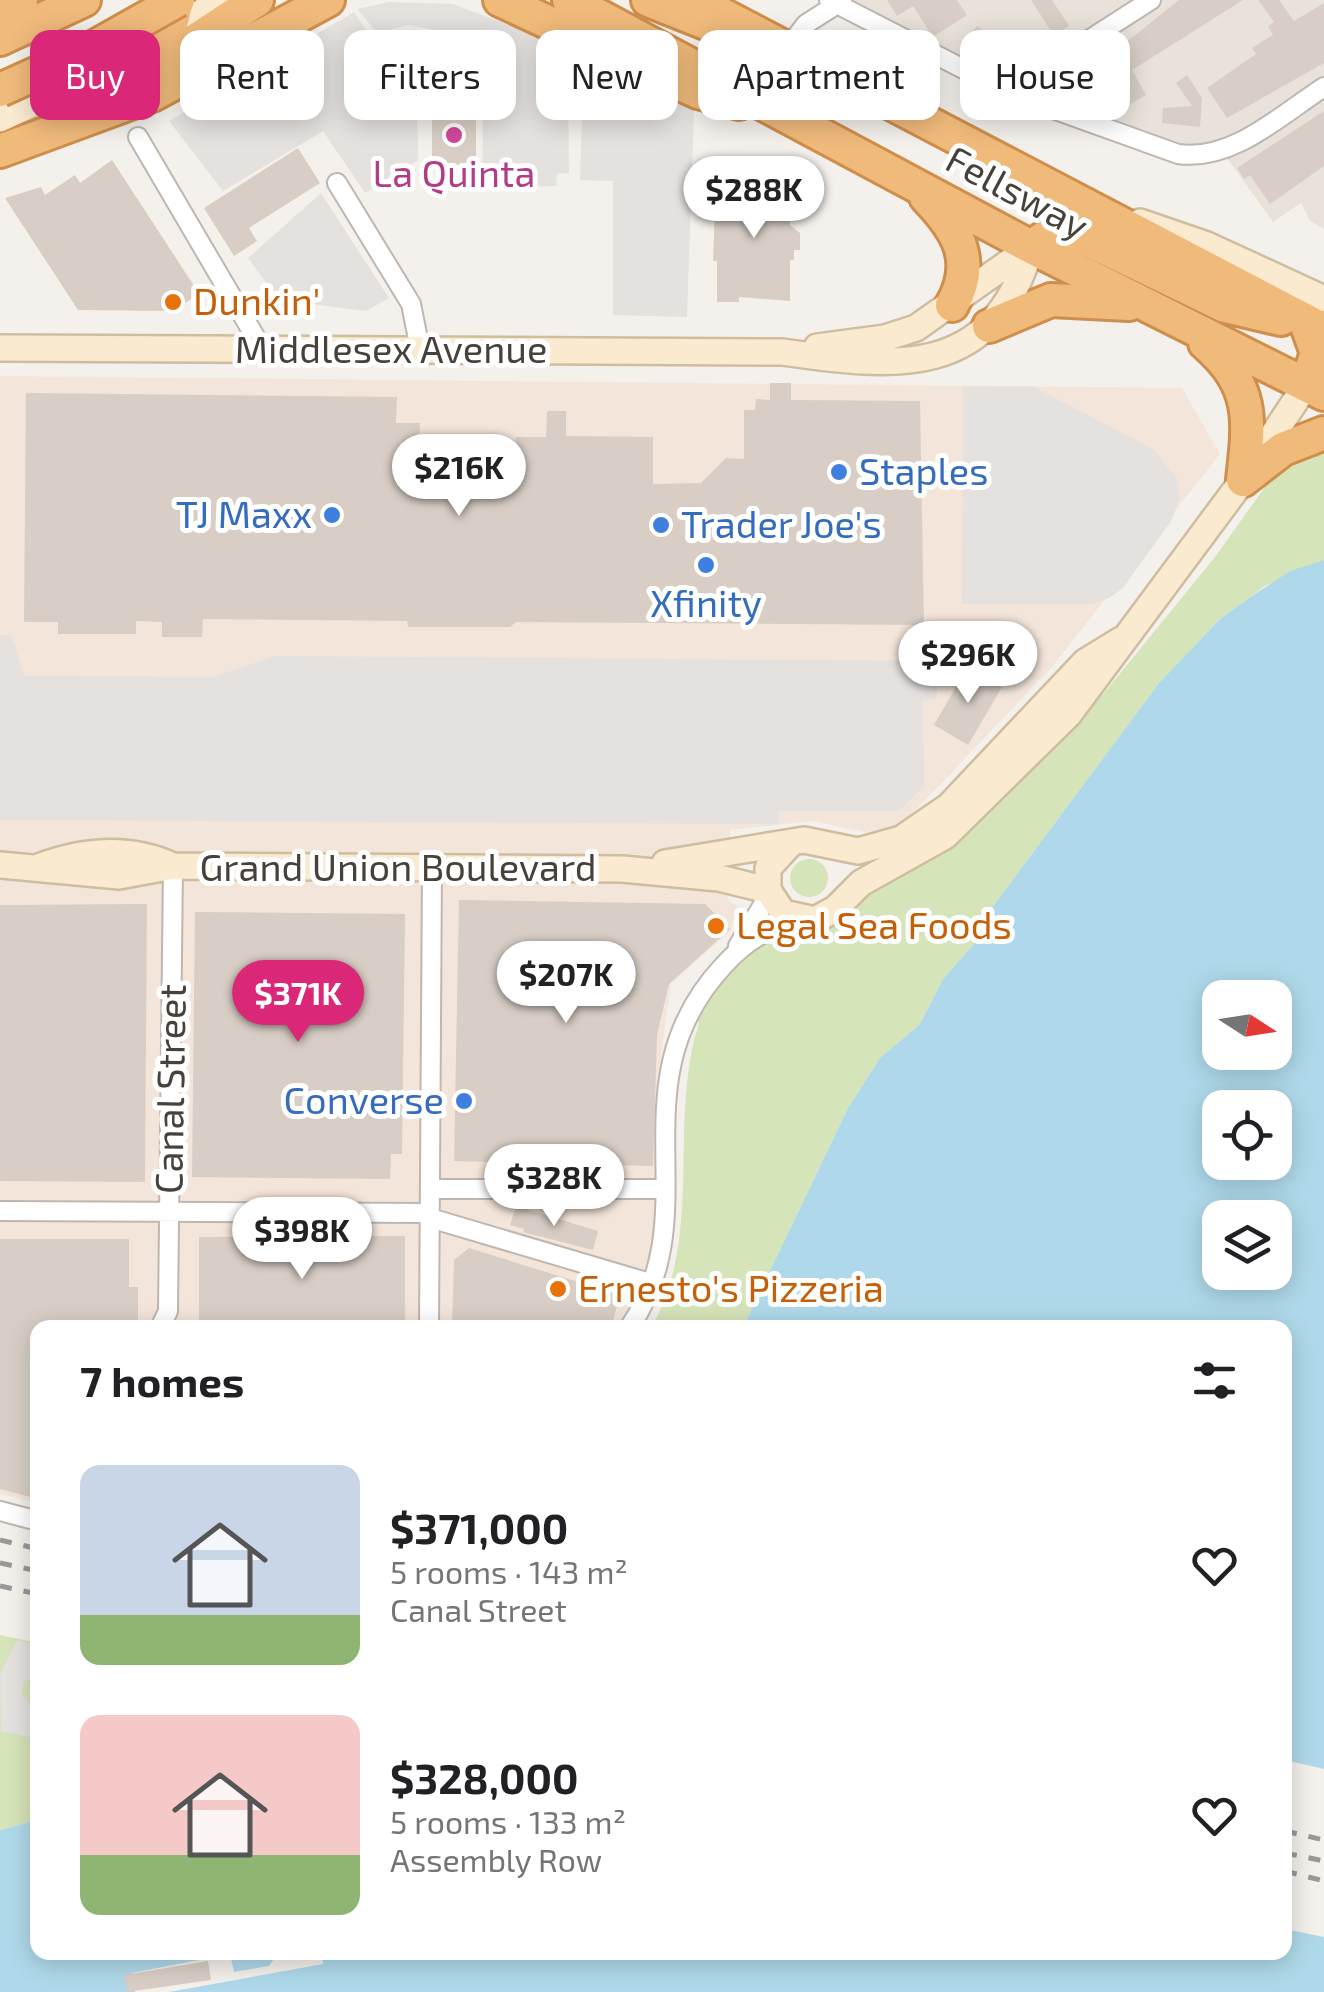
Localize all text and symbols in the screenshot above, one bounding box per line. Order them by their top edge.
chip: Buy [30,30,160,120]
chip: Rent [180,30,324,120]
chip: Filters [344,30,516,120]
chip: New [536,30,678,120]
chip: Apartment [698,30,940,120]
chip: House [960,30,1130,120]
marker: La Quinta [443,124,465,146]
street label: Fellsway [939,135,1097,248]
place label: La Quinta [373,149,535,195]
pin: $288K [684,156,824,241]
text: $288K [705,169,803,207]
place label: Dunkin' [193,277,320,323]
marker: Dunkin' [162,291,184,313]
street label: Middlesex Avenue [235,325,547,371]
pin: $216K [389,434,529,519]
text: $216K [414,447,504,485]
place label: Staples [859,447,988,493]
marker: Staples [828,461,850,483]
place label: TJ Maxx [176,490,312,536]
place label: Trader Joe's [681,500,882,546]
marker: TJ Maxx [321,504,343,526]
marker: Trader Joe's [650,514,672,536]
marker: Xfinity [695,554,717,576]
place label: Xfinity [650,579,762,625]
pin: $296K [898,621,1038,706]
text: $296K [920,634,1016,672]
street label: Grand Union Boulevard [199,843,597,889]
place label: Legal Sea Foods [736,901,1012,947]
marker: Legal Sea Foods [705,915,727,937]
pin: $207K [496,941,636,1026]
text: $207K [519,954,613,992]
pin: $371K [228,960,368,1045]
text: $371K [254,973,342,1011]
north arrow [1202,980,1292,1070]
map controls [1202,980,1292,1290]
street label: Canal Street [144,984,194,1194]
place label: Converse [283,1076,444,1122]
marker: Converse [453,1090,475,1112]
button: locate [1202,1090,1292,1180]
pin: $328K [484,1144,624,1229]
text: $328K [506,1157,602,1195]
pin: $398K [232,1197,372,1282]
button: layers [1202,1200,1292,1290]
text: $398K [254,1210,350,1248]
place label: Ernesto's Pizzeria [578,1264,884,1310]
marker: Ernesto's Pizzeria [547,1278,569,1300]
icon: filters [1187,1353,1242,1408]
text: 7 homes [80,1355,244,1405]
text: $371,000 [390,1502,568,1552]
icon: home [160,1505,280,1625]
icon: heart [1187,1538,1242,1593]
text: 5 rooms · 143 m² [390,1552,628,1590]
text: Canal Street [390,1590,567,1628]
text: $328,000 [390,1752,578,1802]
icon: home [160,1755,280,1875]
icon: heart [1187,1788,1242,1843]
text: 5 rooms · 133 m² [390,1802,626,1840]
text: Assembly Row [390,1840,602,1878]

